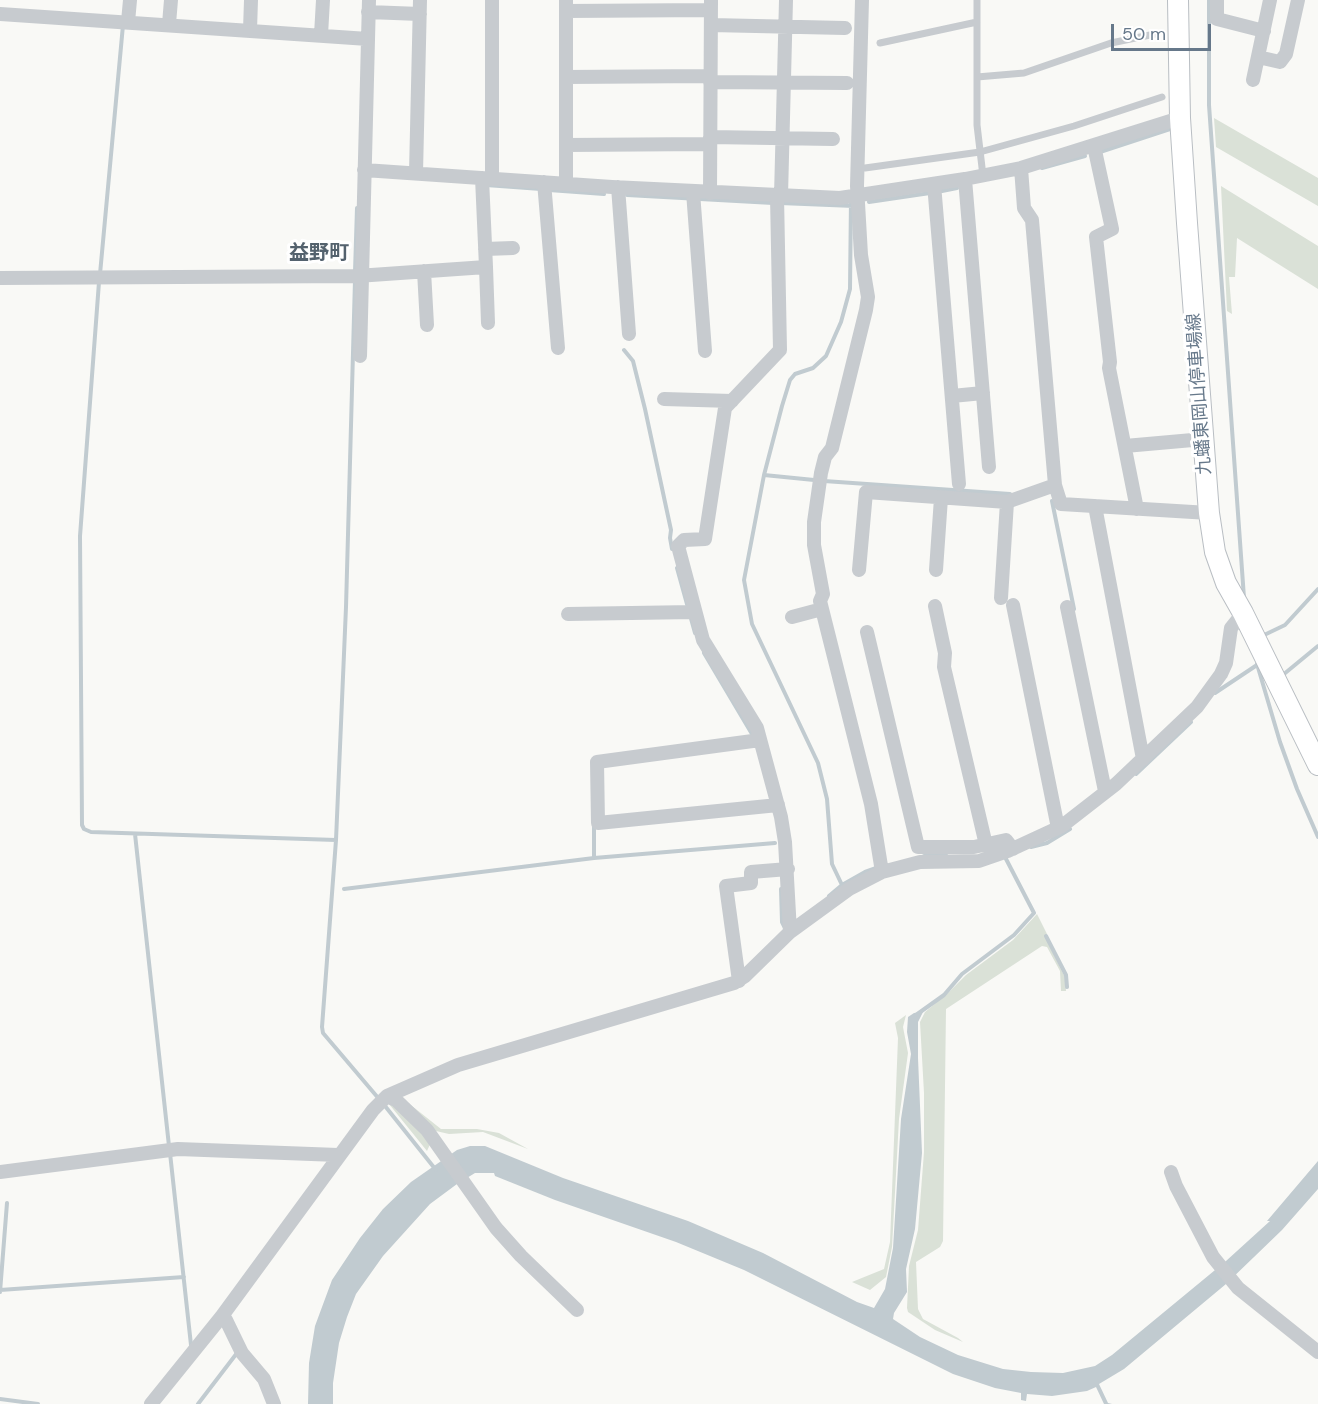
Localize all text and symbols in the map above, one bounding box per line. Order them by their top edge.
scale bar [1114,12,1214,50]
text: 50 m [1122,22,1166,46]
district label: 益野町 [289,242,349,266]
street label: 九蟠東岡山停車場線 [1184,312,1216,476]

